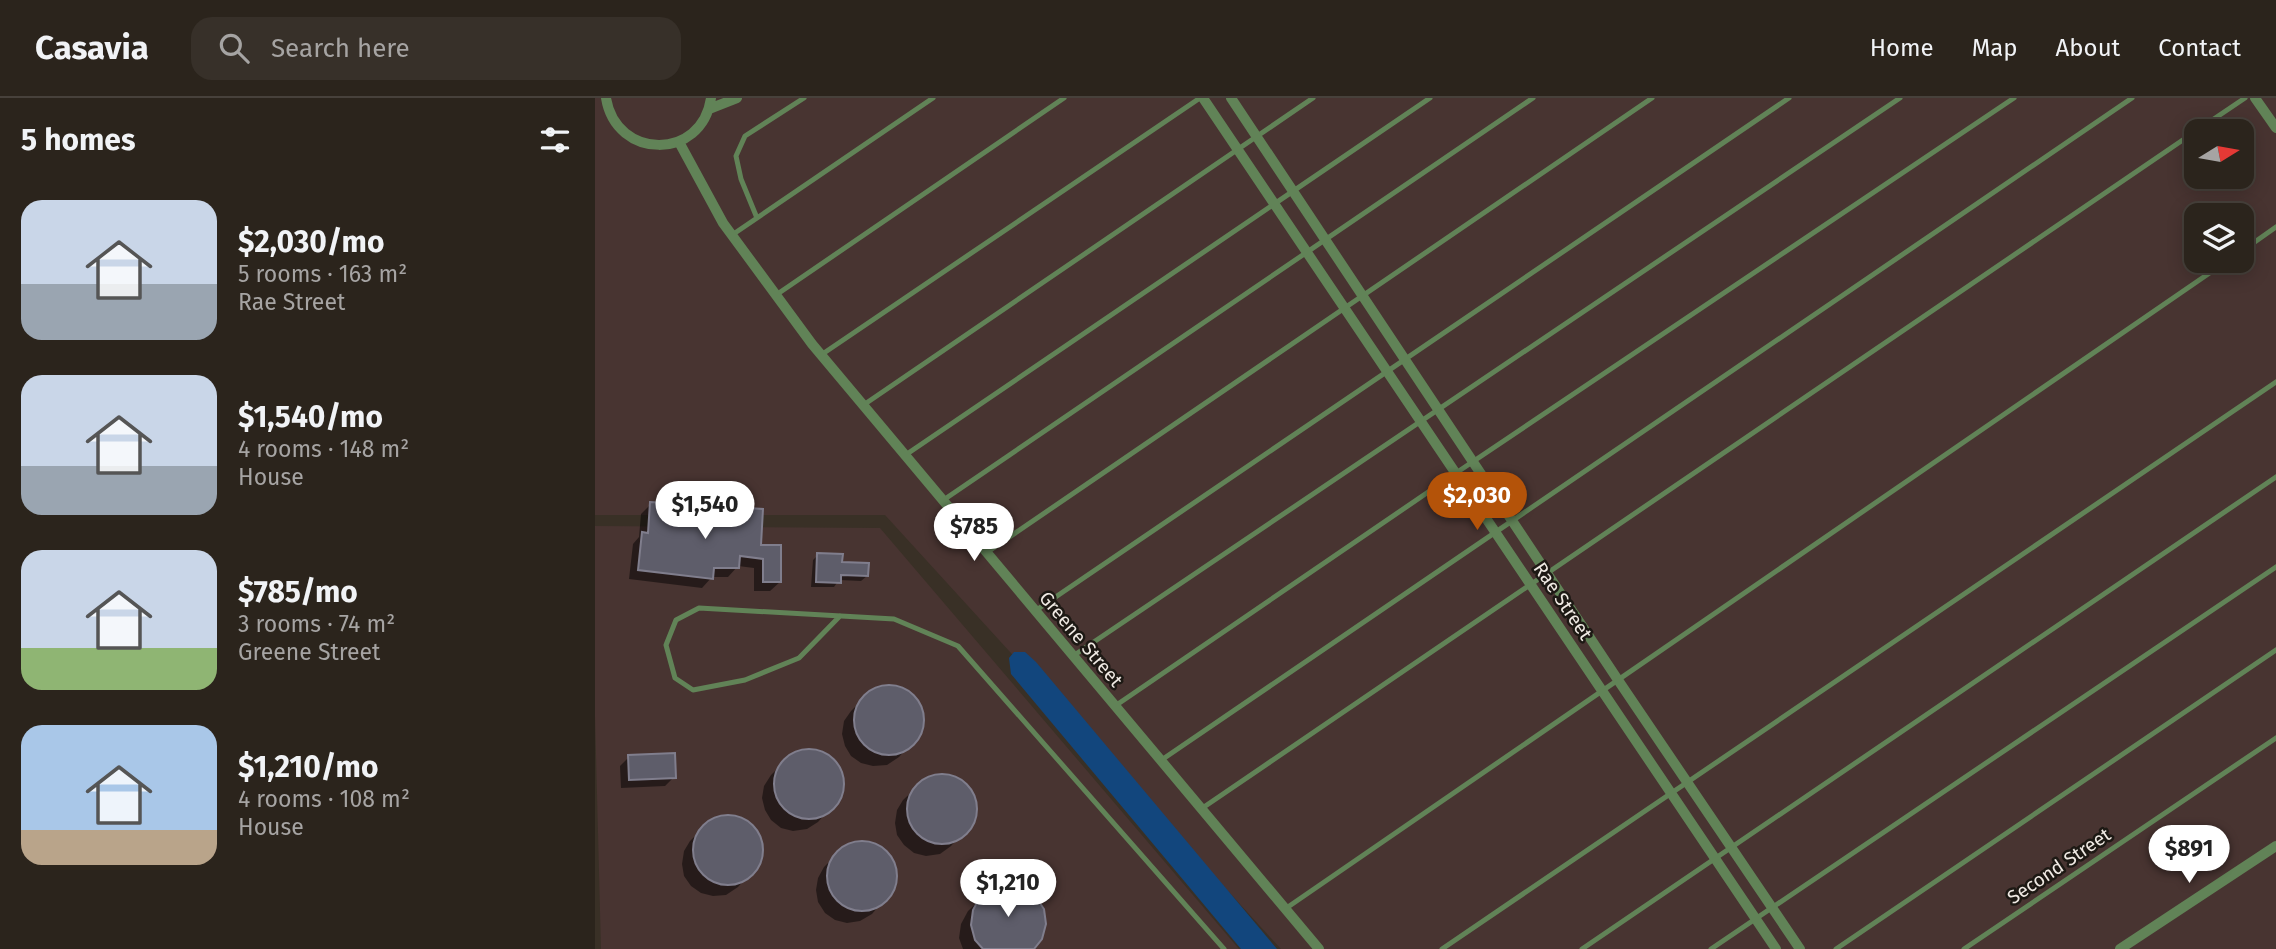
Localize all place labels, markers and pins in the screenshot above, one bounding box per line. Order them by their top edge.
pin: $2,030 [1420,472,1534,532]
pin: $1,540 [648,482,762,541]
pin: $785 [933,504,1015,563]
pin: $891 [2148,826,2230,885]
pin: $1,210 [951,860,1065,919]

